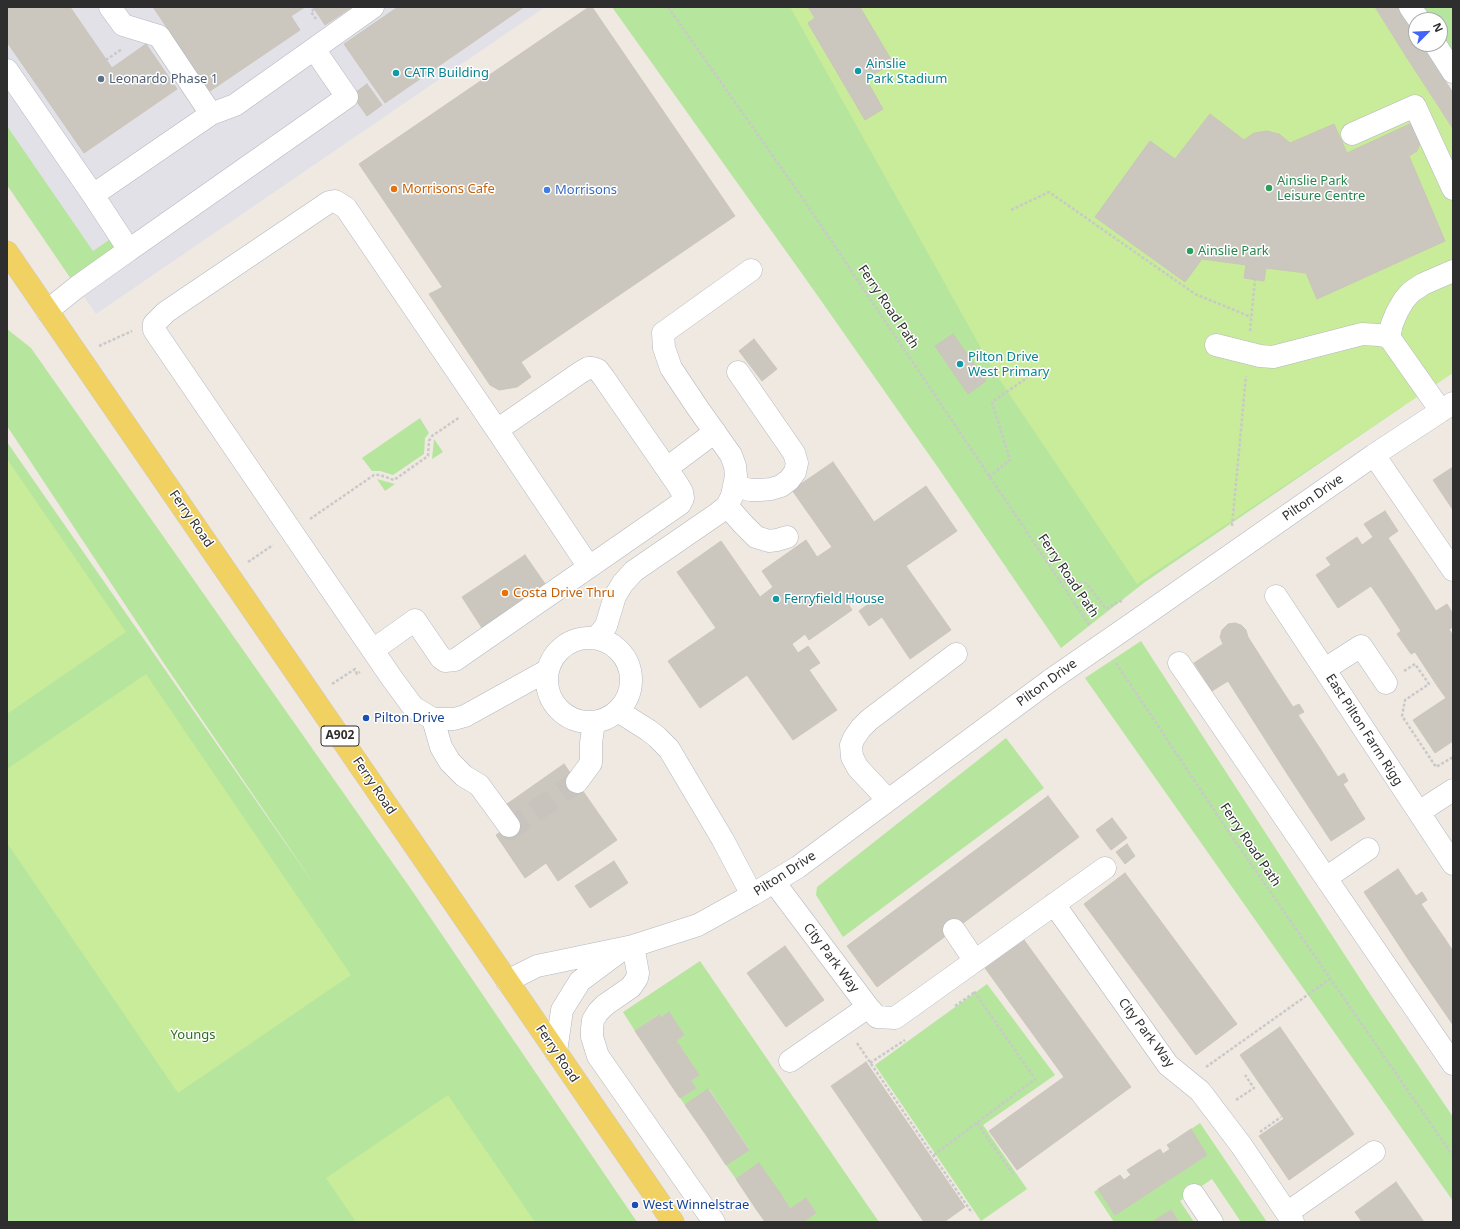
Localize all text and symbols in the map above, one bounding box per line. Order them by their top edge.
north arrow [1408,12,1448,52]
text: N [1430,20,1447,34]
place label: Ainslie Park Stadium [866,56,948,87]
place label: CATR Building [404,65,489,81]
marker: Ainslie Park Stadium [853,66,863,76]
marker: CATR Building [391,68,401,78]
place label: Leonardo Phase 1 [109,71,218,87]
marker: Leonardo Phase 1 [96,74,106,84]
place label: Ainslie Park Leisure Centre [1277,173,1365,204]
place label: Morrisons Cafe [402,181,495,197]
place label: Morrisons [555,182,617,198]
marker: Ainslie Park Leisure Centre [1264,183,1274,193]
marker: Morrisons Cafe [389,184,399,194]
marker: Morrisons [542,185,552,195]
place label: Ainslie Park [1198,243,1269,259]
marker: Ainslie Park [1185,246,1195,256]
street label: Ferry Road Path [854,262,922,352]
place label: Pilton Drive West Primary [968,349,1049,380]
marker: Pilton Drive West Primary [955,359,965,369]
street label: Pilton Drive [1280,471,1346,525]
street label: Ferry Road [166,487,216,551]
street label: Ferry Road Path [1034,531,1102,621]
place label: Costa Drive Thru [513,585,615,601]
marker: Costa Drive Thru [500,588,510,598]
place label: Ferryfield House [784,591,884,607]
marker: Ferryfield House [771,594,781,604]
street label: Pilton Drive [1014,656,1080,710]
street label: East Pilton Farm Rigg [1322,671,1406,789]
place label: Pilton Drive [374,710,445,726]
marker: Pilton Drive [361,713,371,723]
road number: A902 [321,726,359,746]
street label: Ferry Road [349,754,399,818]
street label: Ferry Road Path [1216,800,1284,890]
street label: Pilton Drive [751,848,819,900]
street label: City Park Way [800,920,862,996]
street label: City Park Way [1115,995,1177,1071]
street label: Ferry Road [532,1022,582,1086]
park label: Youngs [171,1027,215,1043]
place label: West Winnelstrae [643,1197,749,1213]
marker: West Winnelstrae [630,1200,640,1210]

